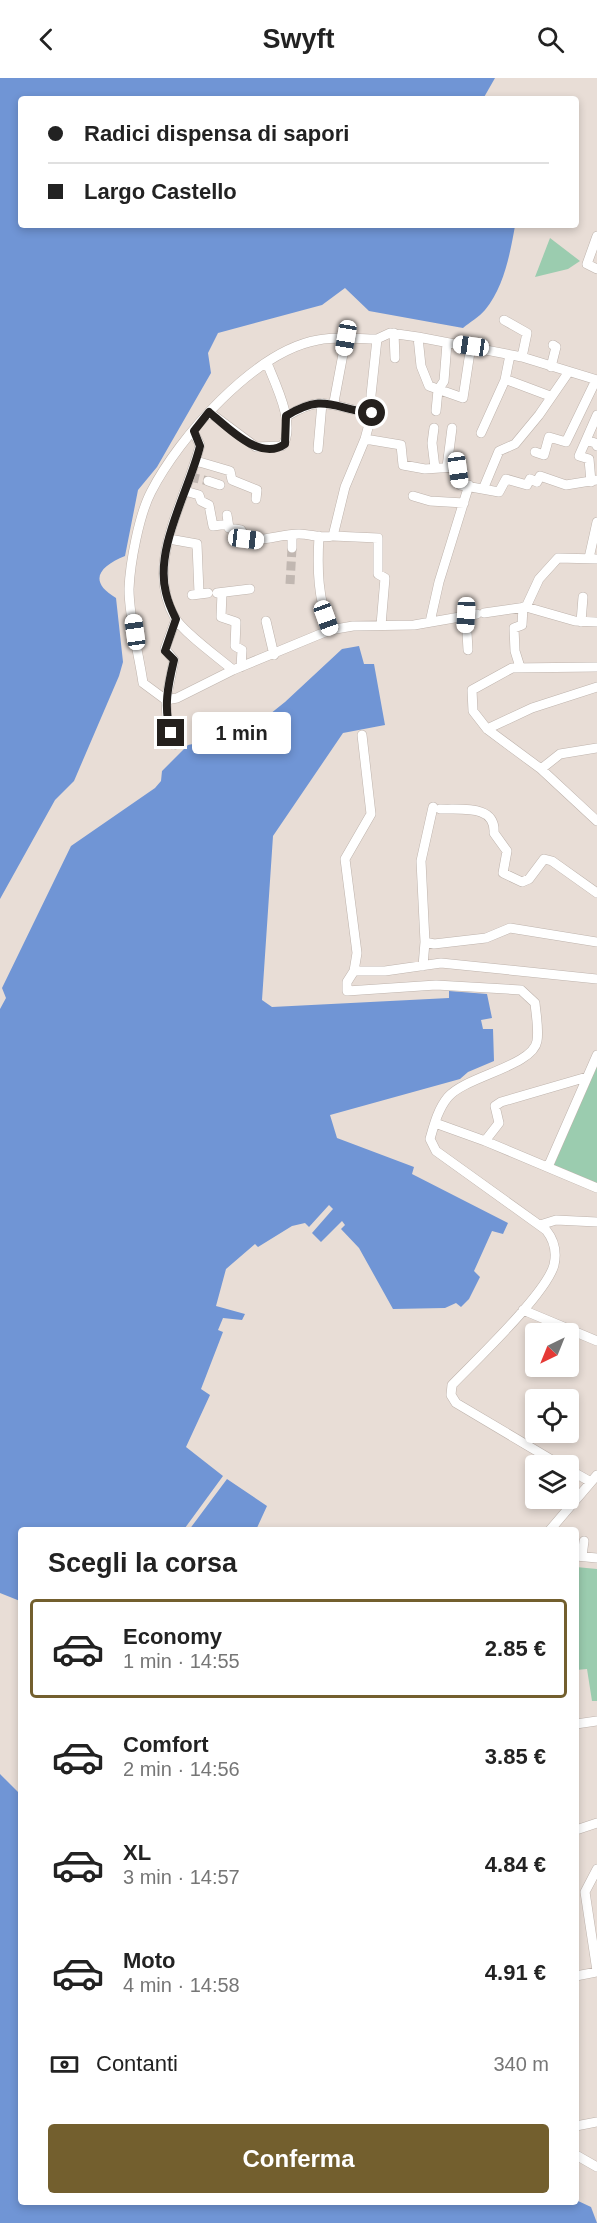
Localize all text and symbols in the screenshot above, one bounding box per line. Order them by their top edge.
icon: back [30,23,63,56]
icon: search [534,23,567,56]
text: Swyft [262,24,335,54]
text: Radici dispensa di sapori [84,121,349,146]
text: Largo Castello [84,179,237,204]
car [334,319,358,357]
car [452,335,490,357]
route start [358,399,385,426]
car [447,451,469,489]
car [227,528,265,550]
car [456,597,476,633]
car [311,598,341,638]
car [124,613,146,651]
callout: 1 min [192,712,291,754]
route end [157,719,184,746]
text: 1 min [215,722,268,744]
north arrow [525,1323,579,1377]
map controls [525,1323,579,1509]
button: locate [525,1389,579,1443]
button: layers [525,1455,579,1509]
text: Scegli la corsa [48,1548,237,1578]
icon: car [51,1622,105,1676]
text: Economy [123,1624,222,1649]
text: 2.85 € [485,1636,546,1661]
text: 1 min · 14:55 [123,1650,240,1672]
icon: car [51,1730,105,1784]
text: Comfort [123,1732,209,1757]
text: 3.85 € [485,1744,546,1769]
text: 2 min · 14:56 [123,1758,240,1780]
icon: car [51,1838,105,1892]
text: XL [123,1840,151,1865]
text: 4.84 € [485,1852,546,1877]
text: 3 min · 14:57 [123,1866,240,1888]
icon: car [51,1946,105,2000]
text: Moto [123,1948,176,1973]
text: 4.91 € [485,1960,546,1985]
text: 4 min · 14:58 [123,1974,240,1996]
icon: cash [48,2048,81,2081]
text: Contanti [96,2051,178,2076]
text: 340 m [493,2053,549,2075]
button: Conferma [48,2124,549,2193]

